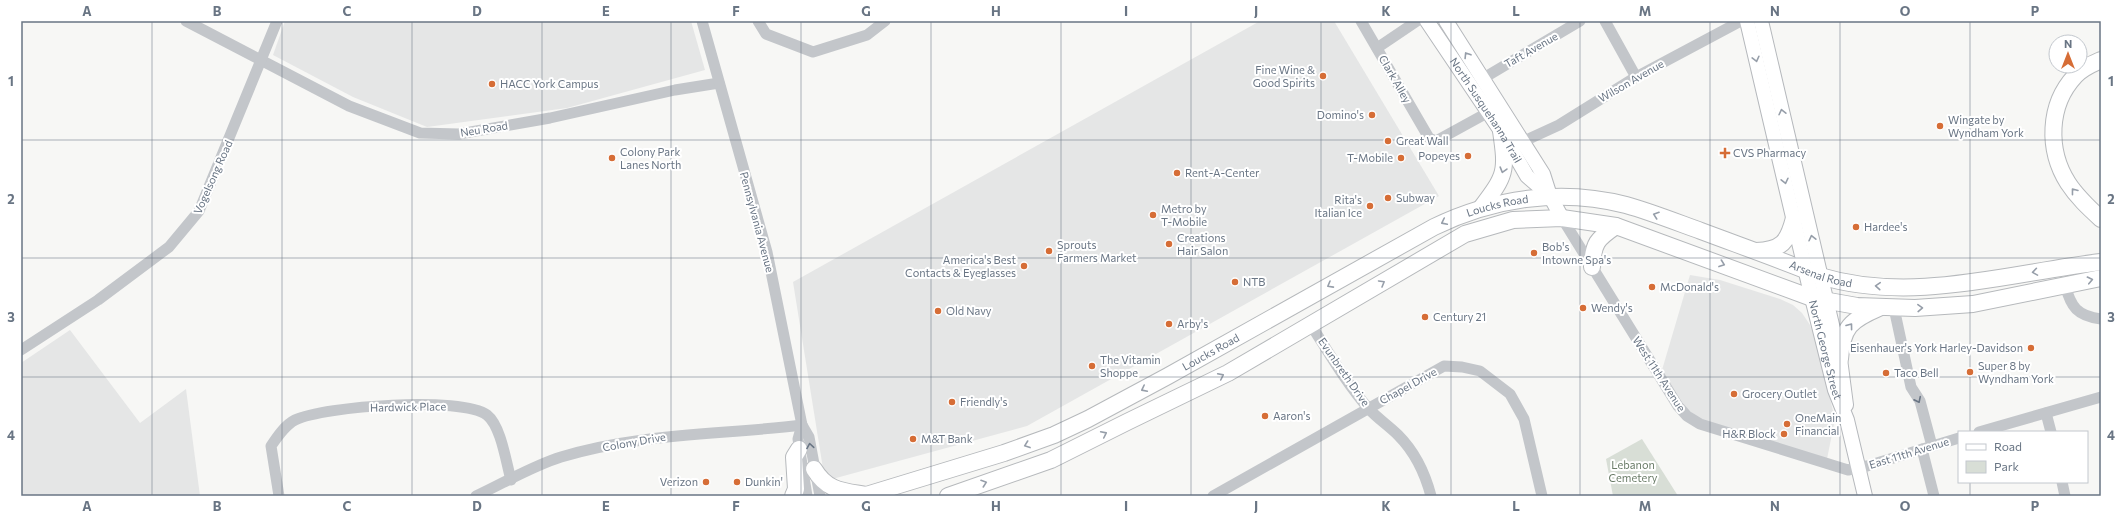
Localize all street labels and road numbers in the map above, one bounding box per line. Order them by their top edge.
street label: Taft Avenue [1502,29,1560,70]
street label: Clark Alley [1377,53,1414,105]
street label: North Susquehanna Trail [1448,55,1525,165]
street label: Wilson Avenue [1596,56,1666,105]
street label: Neu Road [459,118,509,139]
street label: Vogelsong Road [190,138,235,216]
street label: Pennsylvania Avenue [738,170,777,274]
street label: Loucks Road [1465,192,1529,219]
street label: Arsenal Road [1788,258,1853,289]
street label: North George Street [1807,299,1845,402]
street label: Loucks Road [1180,330,1241,373]
street label: West 11th Avenue [1630,334,1689,414]
street label: Evunbreth Drive [1316,335,1373,409]
street label: Chapel Drive [1377,364,1439,407]
street label: Hardwick Place [370,399,446,414]
street label: Colony Drive [601,430,667,453]
street label: East 11th Avenue [1867,434,1951,471]

